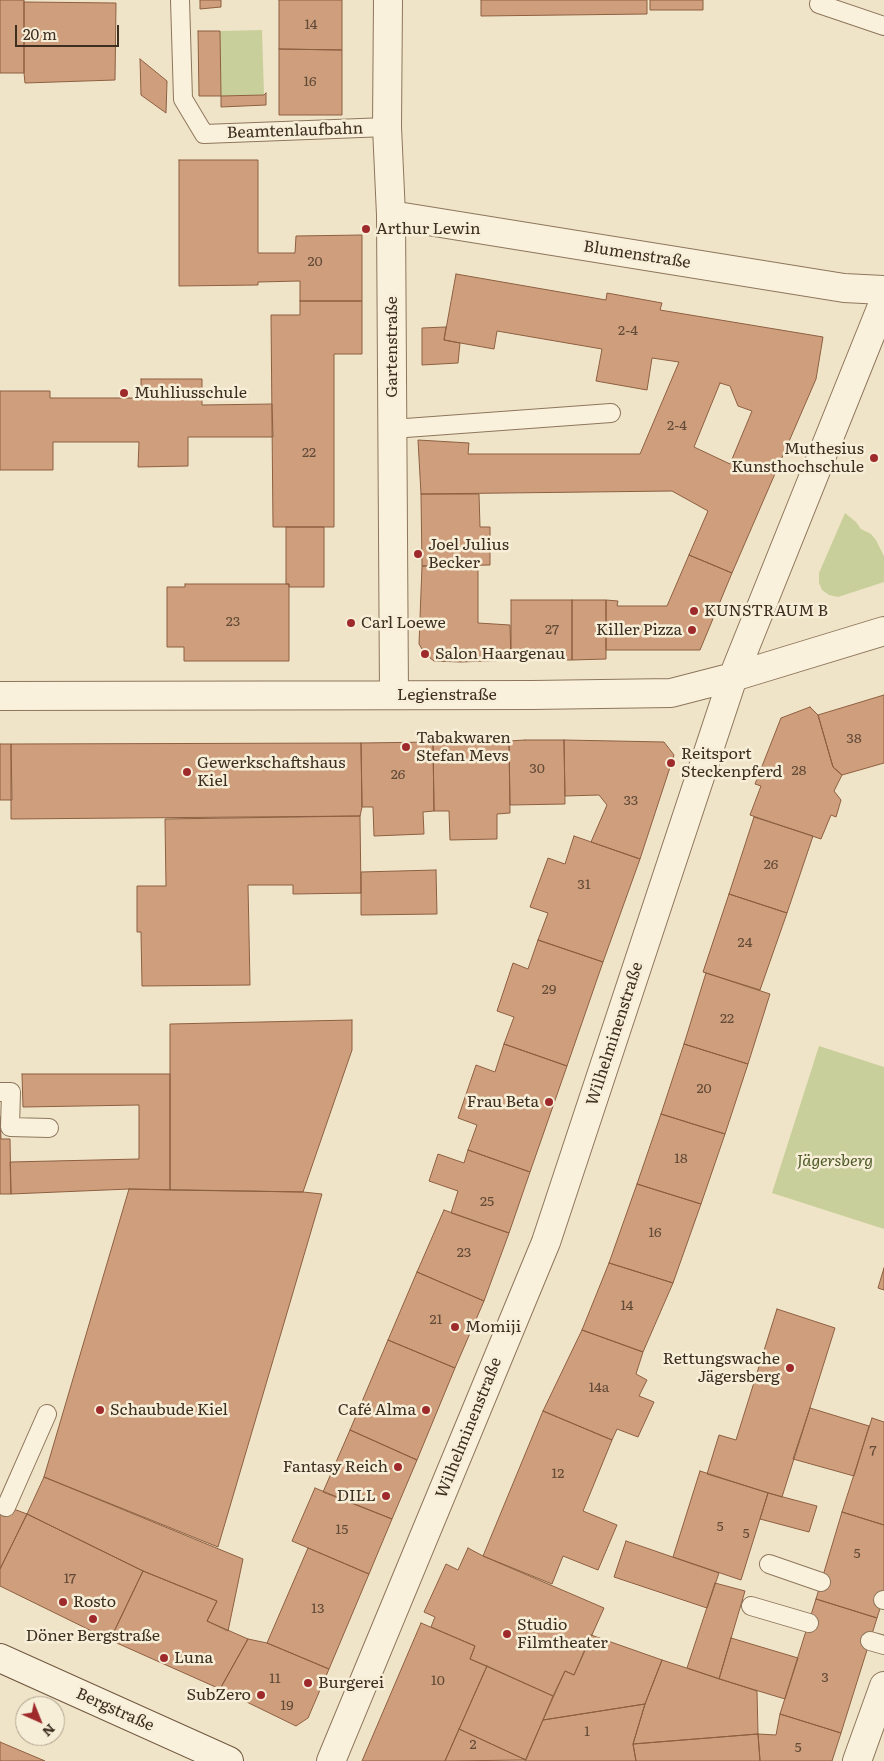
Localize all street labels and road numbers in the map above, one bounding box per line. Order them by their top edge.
street label: Beamtenlaufbahn [227,119,363,143]
street label: Blumenstraße [582,237,692,273]
street label: Gartenstraße [382,296,402,398]
street label: Legienstraße [397,685,497,705]
street label: Wilhelminenstraße [583,960,647,1108]
street label: Wilhelminenstraße [432,1355,506,1501]
street label: Bergstraße [73,1684,157,1736]

